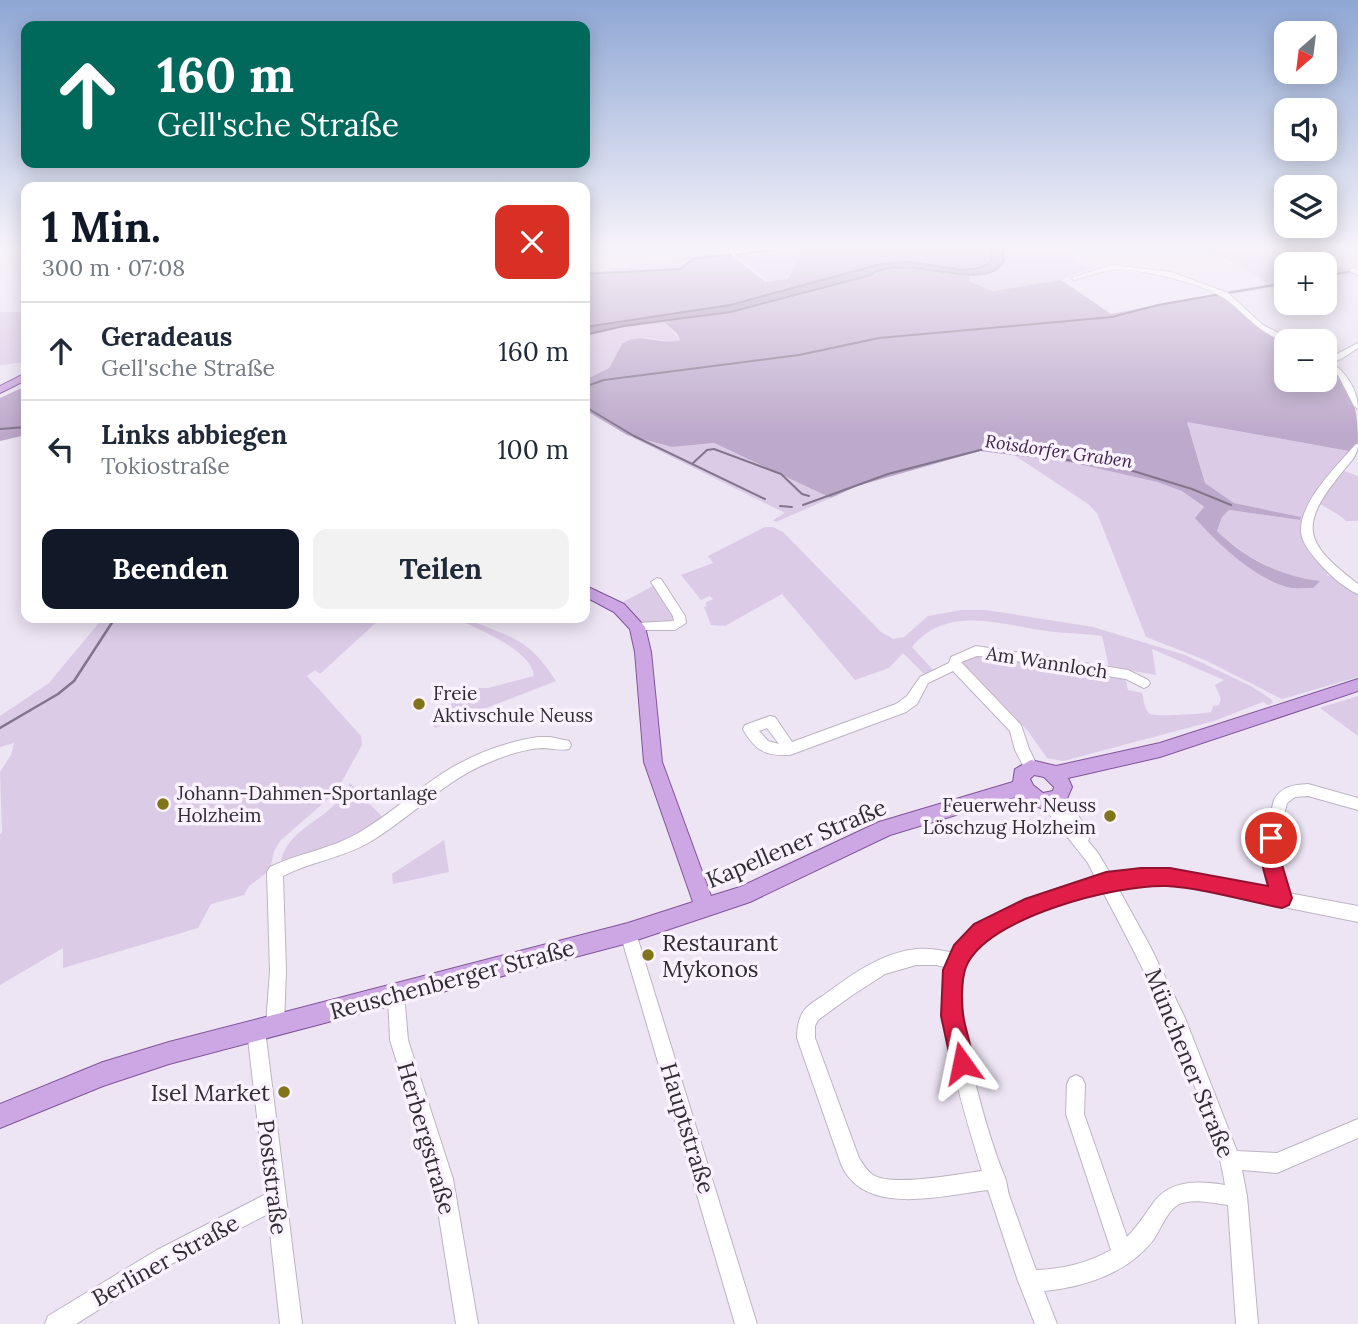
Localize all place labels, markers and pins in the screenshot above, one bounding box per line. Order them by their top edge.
place label: Freie Aktivschule Neuss [432,681,593,727]
marker: Freie Aktivschule Neuss [411,696,427,712]
place label: Johann-Dahmen-Sportanlage Holzheim [176,781,437,827]
place label: Feuerwehr Neuss Löschzug Holzheim [923,793,1096,839]
marker: Johann-Dahmen-Sportanlage Holzheim [155,796,171,812]
marker: Feuerwehr Neuss Löschzug Holzheim [1102,808,1118,824]
pin [1241,808,1301,868]
place label: Restaurant Mykonos [662,928,778,983]
marker: Restaurant Mykonos [640,947,656,963]
place label: Isel Market [151,1078,270,1107]
marker: Isel Market [276,1084,292,1100]

